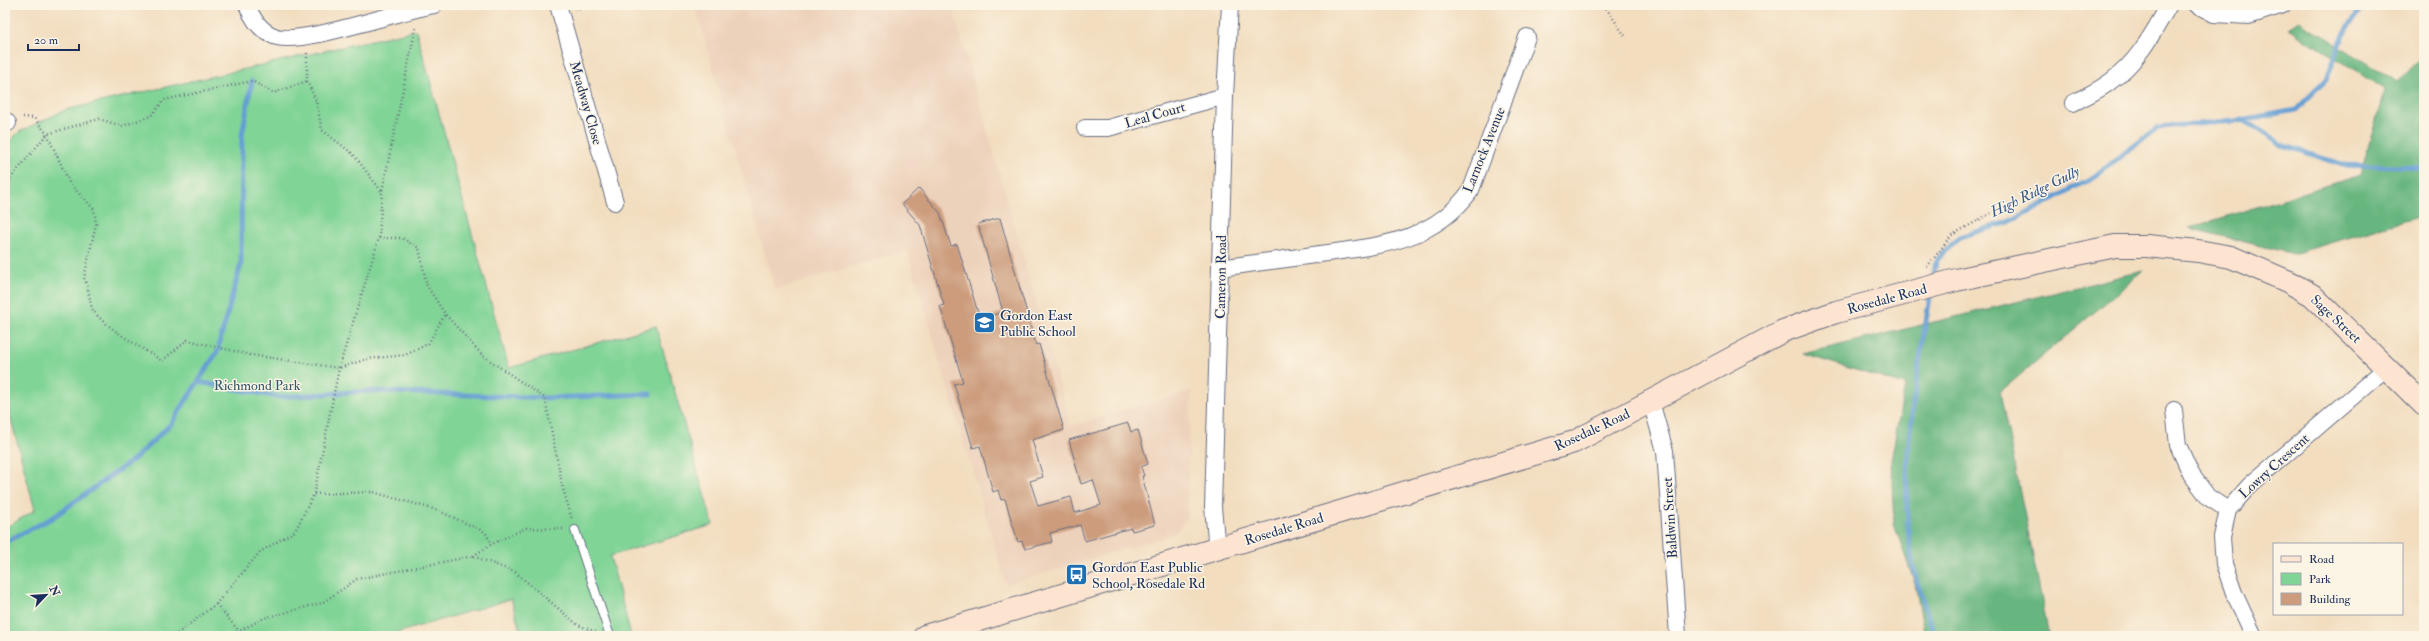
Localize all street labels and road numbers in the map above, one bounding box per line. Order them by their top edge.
street label: Meadway Close [565,59,606,147]
street label: Leal Court [1123,98,1188,132]
street label: Larnock Avenue [1459,105,1509,195]
street label: Cameron Road [1212,235,1230,319]
street label: Rosedale Road [1845,280,1929,318]
street label: Sage Street [2307,291,2365,347]
street label: Rosedale Road [1551,405,1633,455]
street label: Lowry Crescent [2235,430,2314,503]
street label: Baldwin Street [1659,476,1681,559]
street label: Rosedale Road [1243,509,1326,549]

